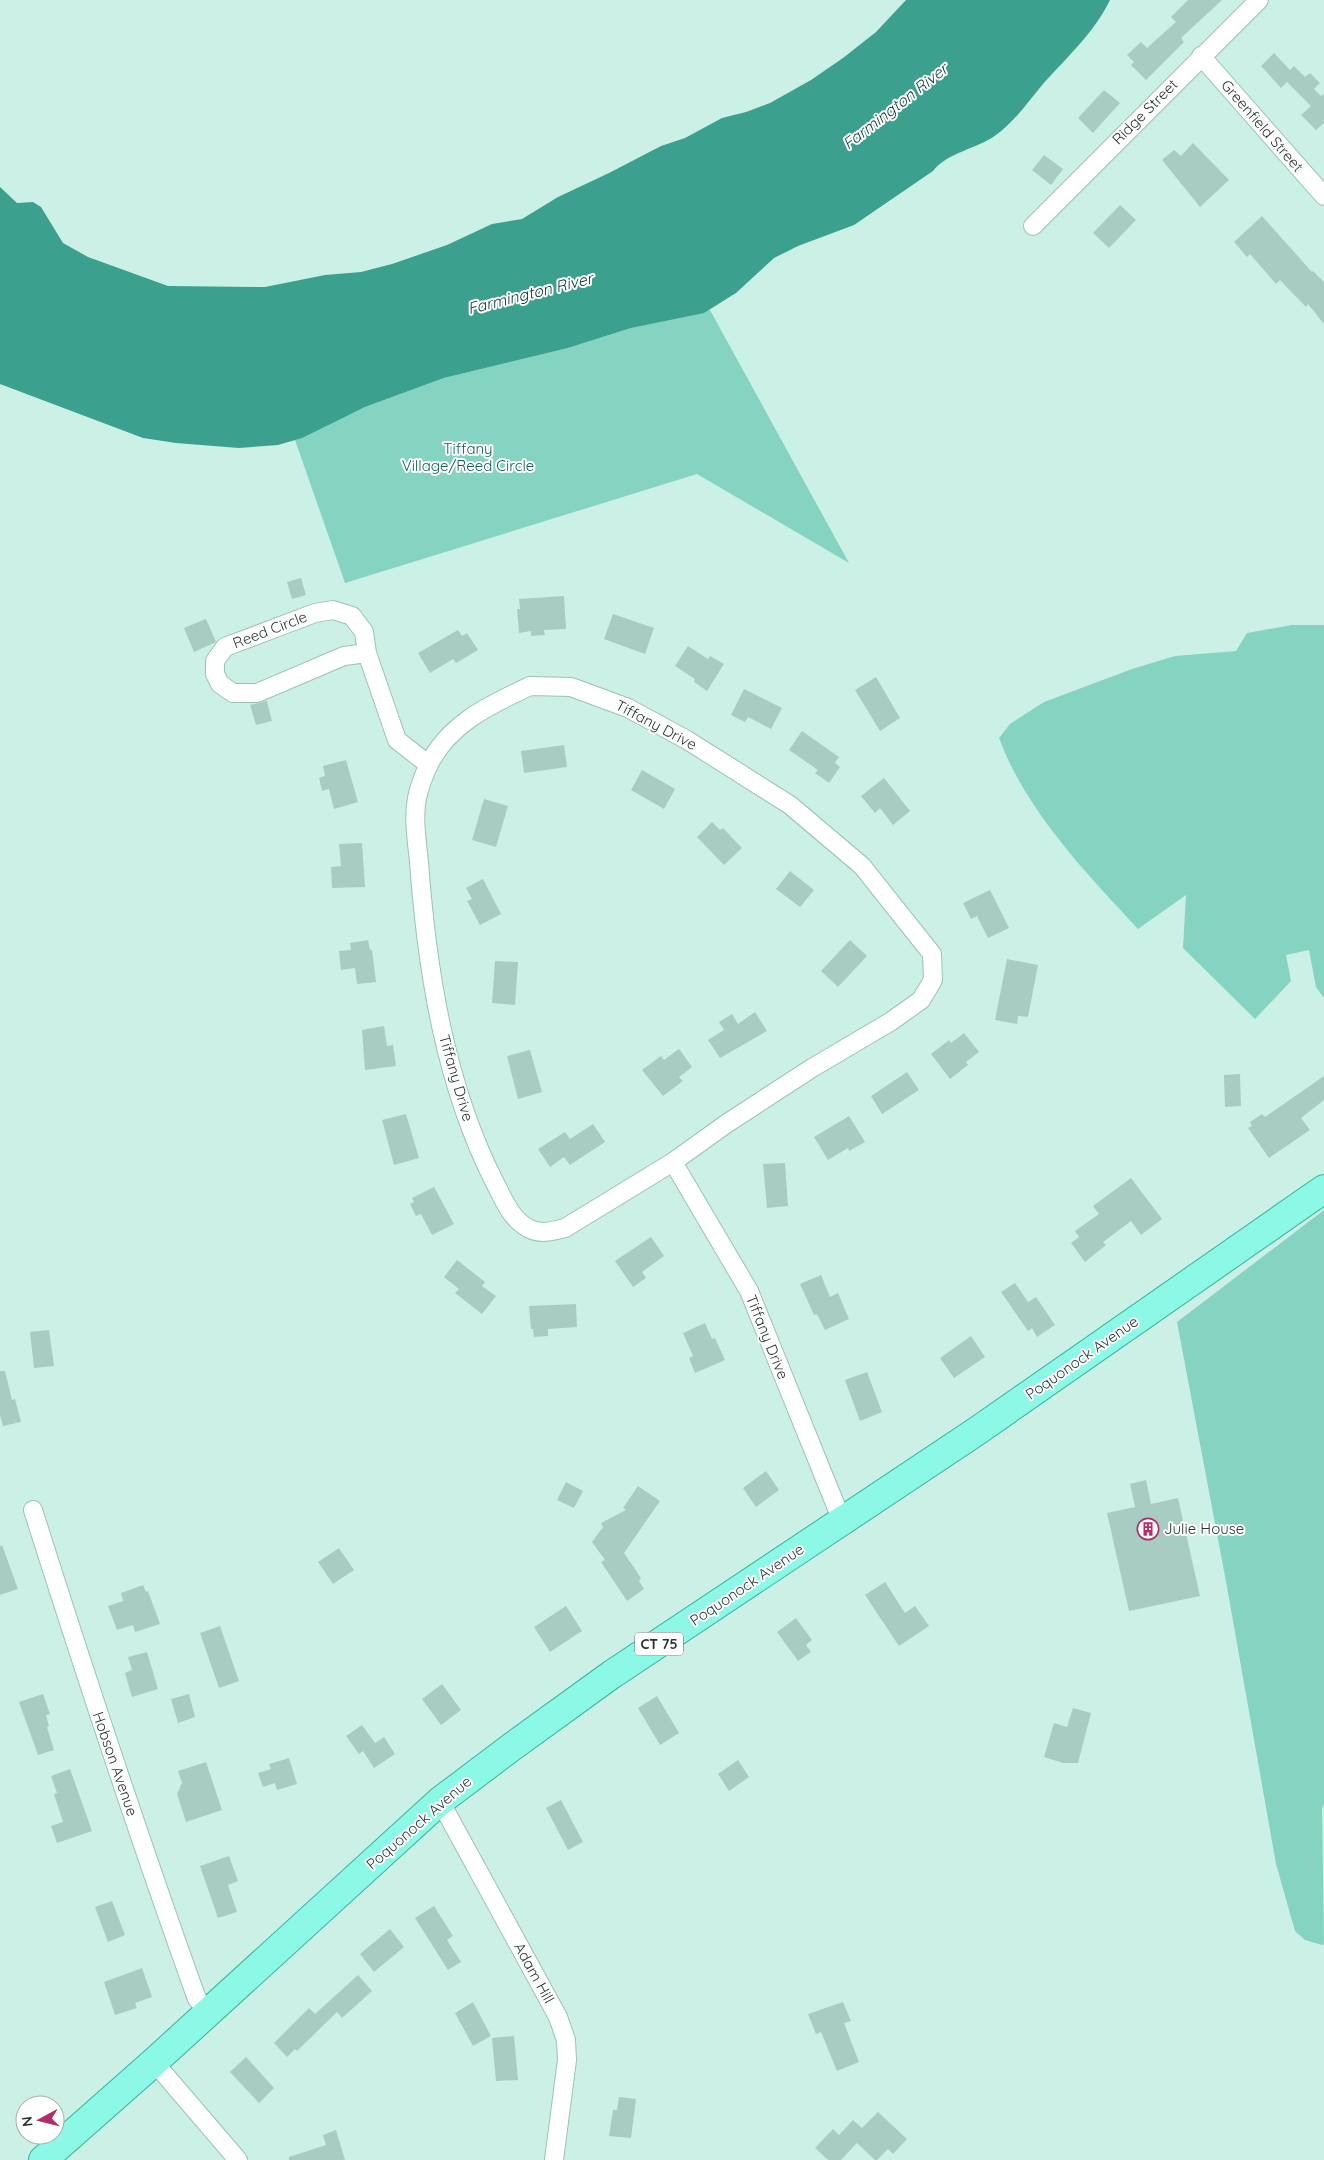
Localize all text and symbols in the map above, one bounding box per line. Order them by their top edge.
water label: Farmington River [838,58,953,153]
street label: Ridge Street [1108,75,1181,148]
street label: Greenfield Street [1217,76,1308,176]
water label: Farmington River [465,267,596,318]
park label: Tiffany Village/Reed Circle [402,439,534,475]
street label: Reed Circle [230,607,310,652]
street label: Tiffany Drive [612,695,700,754]
street label: Tiffany Drive [435,1032,478,1123]
street label: Tiffany Drive [742,1292,793,1382]
street label: Poquonock Avenue [1022,1312,1142,1404]
building icon: Julie House [1136,1517,1160,1541]
place label: Julie House [1164,1519,1244,1538]
street label: Poquonock Avenue [686,1539,807,1630]
road number: CT 75 [635,1632,683,1656]
street label: Hobson Avenue [89,1709,142,1819]
street label: Poquonock Avenue [362,1772,475,1874]
street label: Adam Hill [510,1939,559,2006]
north arrow [15,2095,65,2145]
text: N [18,2115,37,2128]

